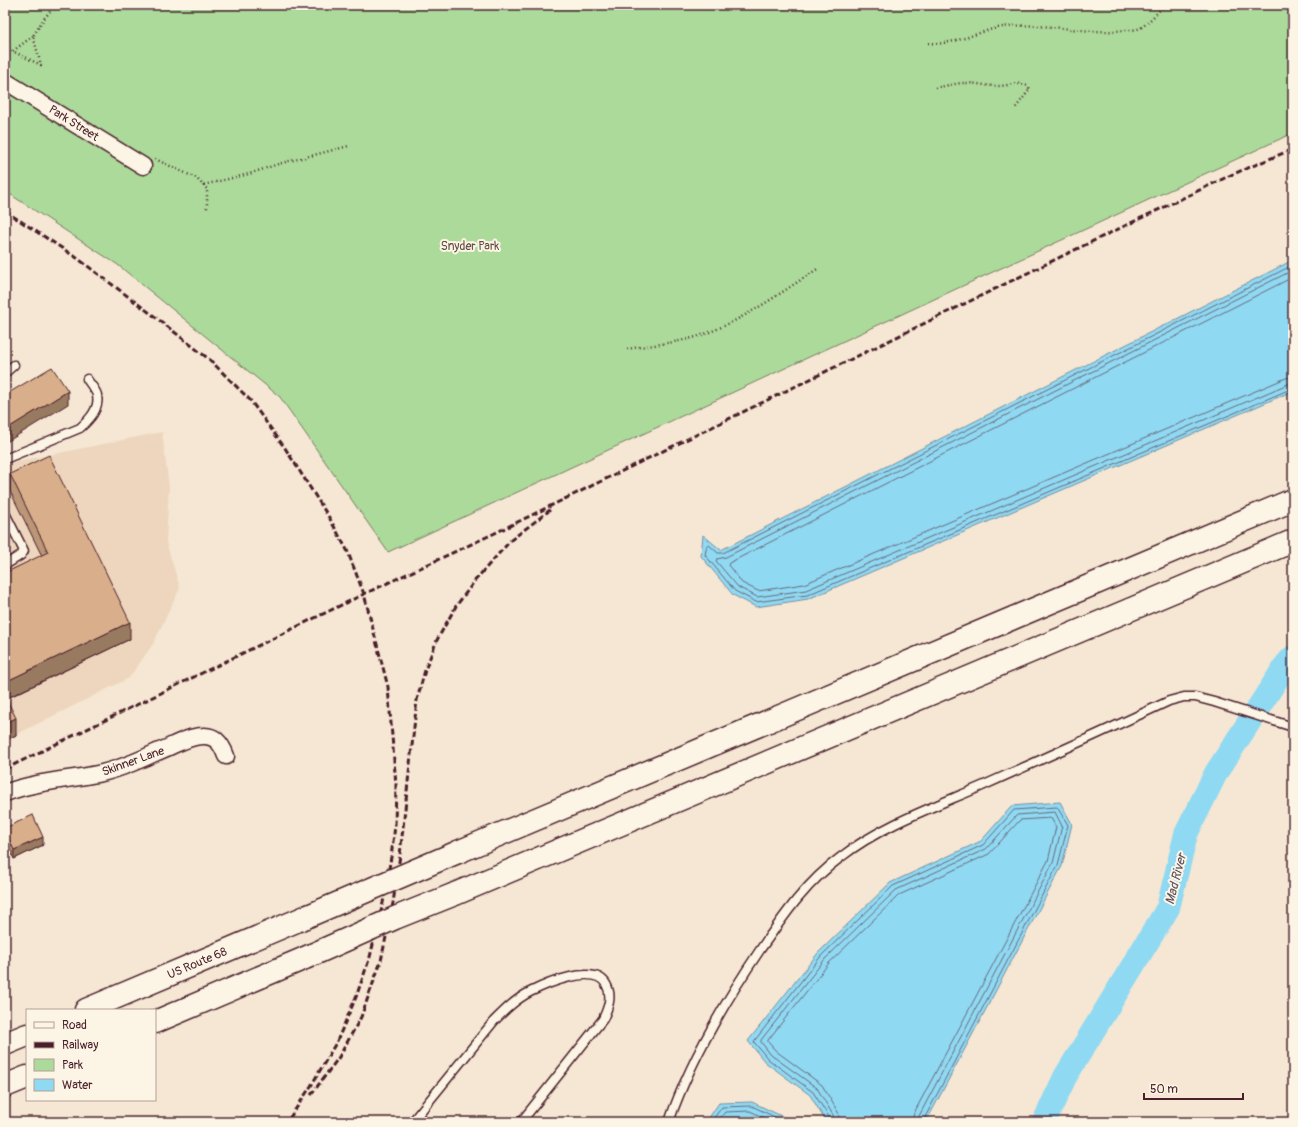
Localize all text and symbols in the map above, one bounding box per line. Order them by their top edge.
street label: Park Street [46,102,102,145]
park label: Snyder Park [441,239,499,254]
street label: Skinner Lane [100,743,166,780]
water label: Mad River [1162,850,1191,906]
street label: US Route 68 [165,944,229,983]
legend [26,1009,156,1101]
text: Road [62,1018,87,1033]
text: Railway [62,1038,98,1053]
text: Park [62,1058,83,1073]
scale bar [1144,1075,1243,1101]
text: Water [62,1078,93,1093]
text: 50 m [1150,1082,1178,1097]

